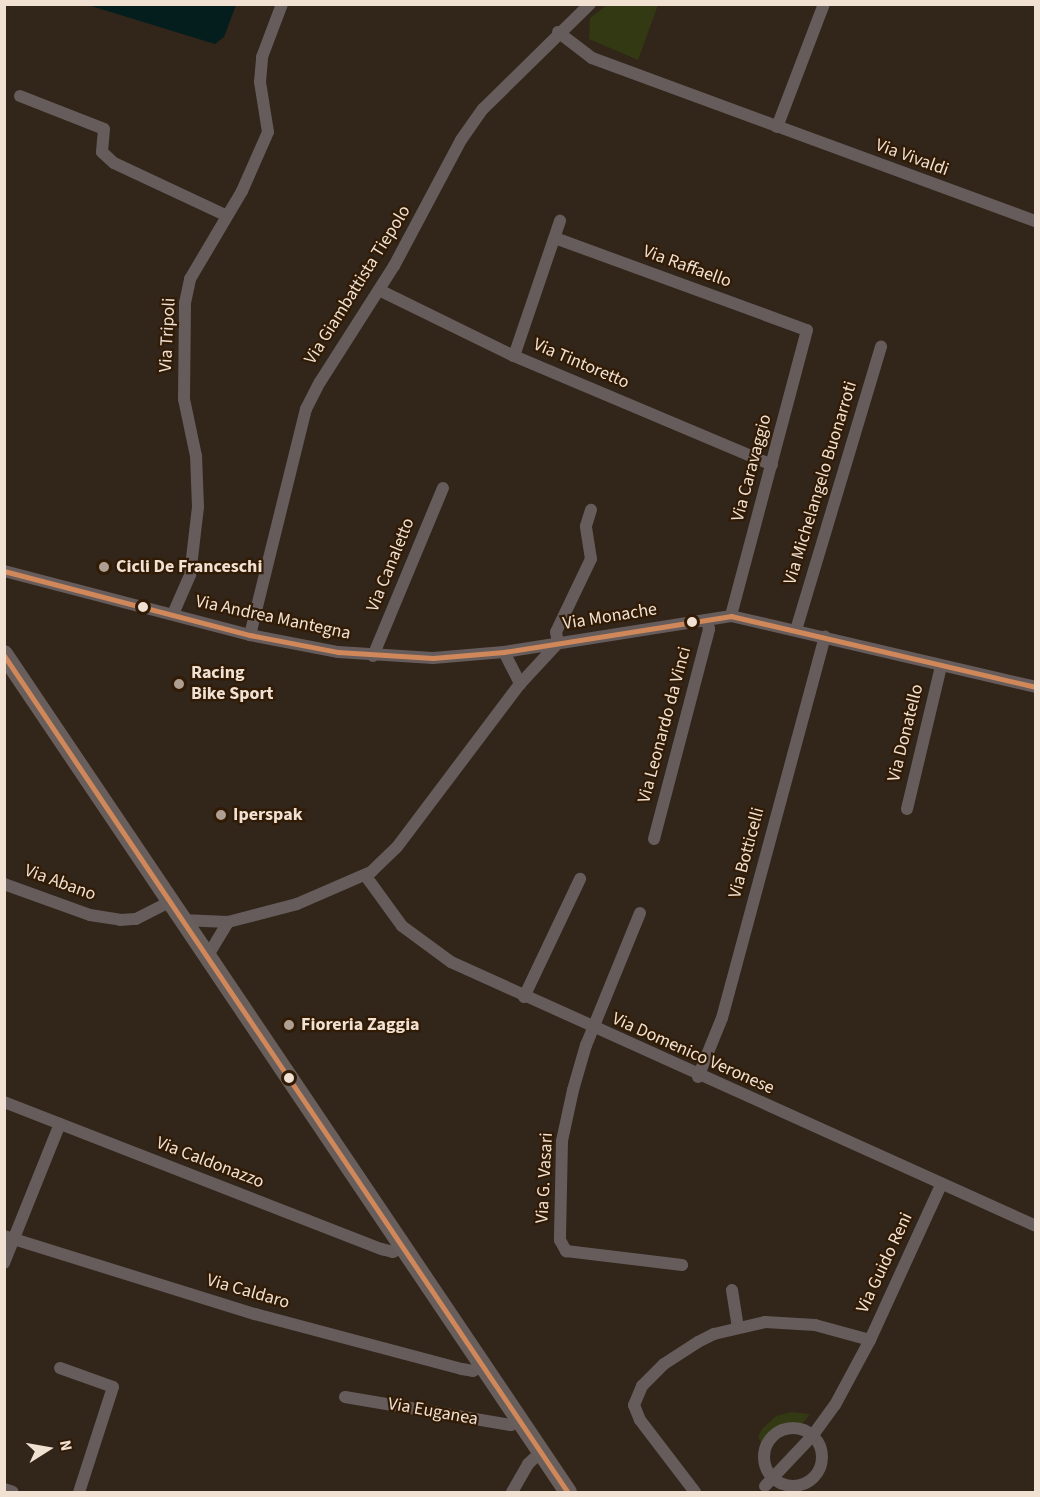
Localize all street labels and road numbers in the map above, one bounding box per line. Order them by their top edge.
street label: Via Vivaldi [873,135,951,181]
street label: Via Giambattista Tiepolo [300,202,416,368]
street label: Via Raffaello [640,241,734,293]
street label: Via Tripoli [155,297,181,373]
street label: Via Tintoretto [530,334,632,394]
street label: Via Michelangelo Buonarroti [780,379,862,587]
street label: Via Caravaggio [727,412,777,524]
street label: Via Canaletto [362,515,420,615]
street label: Via Andrea Mantegna [193,591,353,645]
street label: Via Monache [561,599,659,635]
street label: Via Leonardo da Vinci [634,645,696,805]
street label: Via Donatello [883,682,929,784]
street label: Via Botticelli [725,805,769,901]
street label: Via Abano [21,860,99,906]
street label: Via Domenico Veronese [608,1008,778,1100]
street label: Via G. Vasari [532,1132,558,1224]
street label: Via Caldonazzo [153,1133,267,1193]
street label: Via Guido Reni [852,1209,918,1317]
street label: Via Caldaro [204,1270,292,1314]
street label: Via Euganea [386,1393,480,1431]

